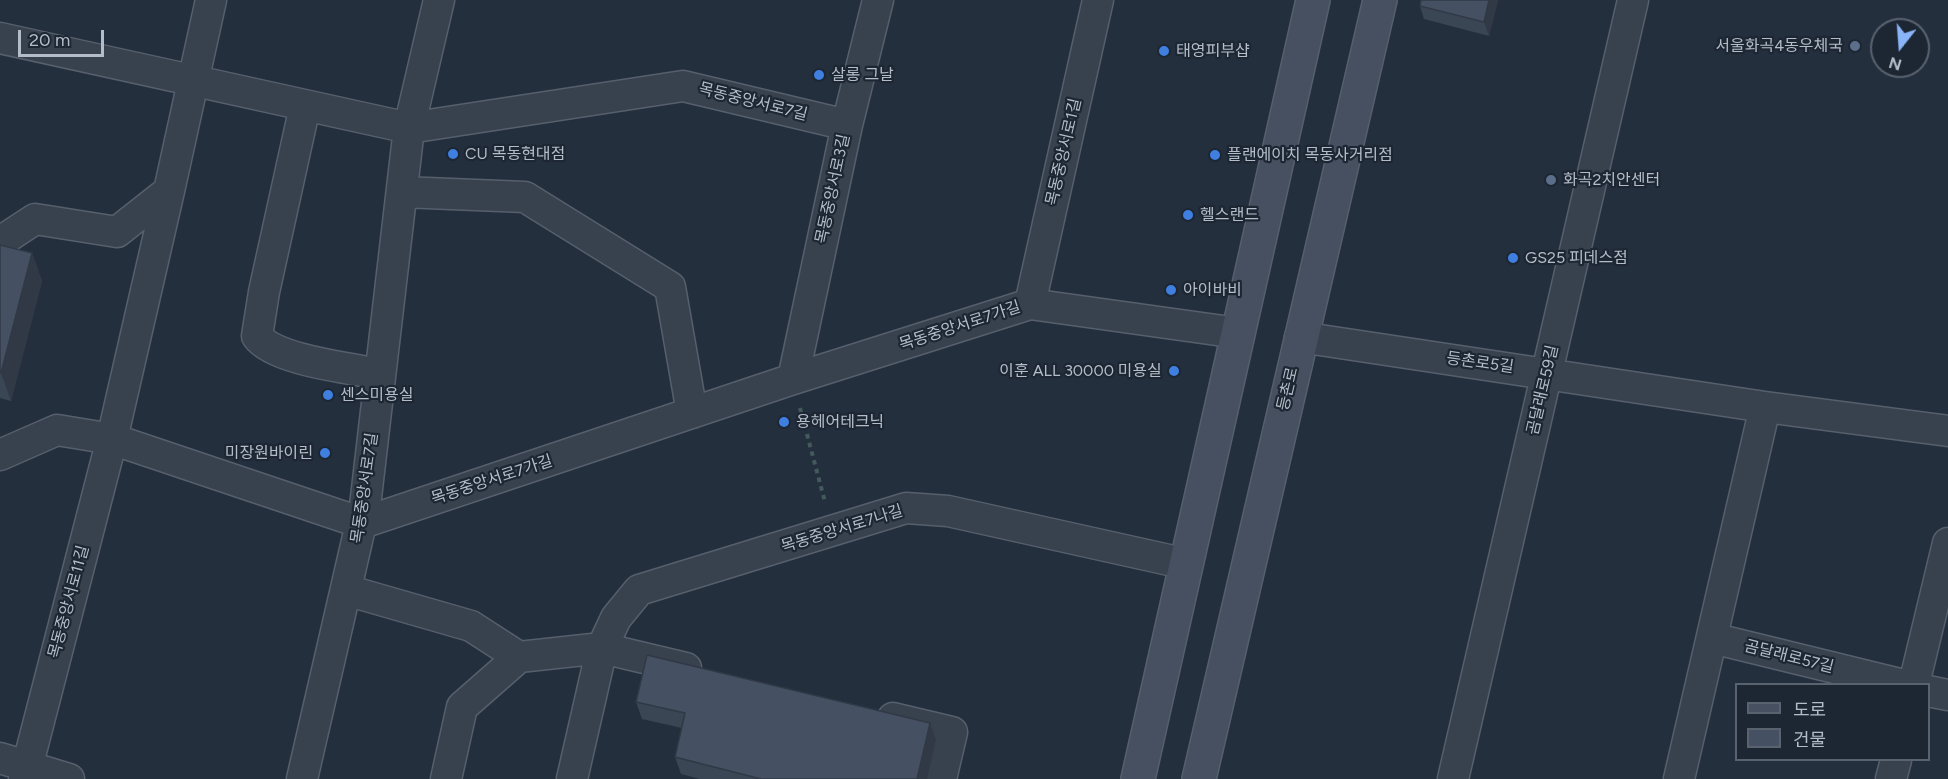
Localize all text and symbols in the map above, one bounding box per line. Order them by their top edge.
scale bar [21,18,106,56]
north arrow [1870,18,1930,78]
text: 20 m [29,29,70,51]
place label: 서울화곡4동우체국 [1715,36,1843,56]
marker: 서울화곡4동우체국 [1848,39,1862,53]
place label: 태영피부샵 [1176,41,1250,61]
marker: 태영피부샵 [1157,44,1171,58]
text: N [1886,53,1904,75]
place label: 살롱 그날 [831,65,894,85]
marker: 살롱 그날 [812,68,826,82]
street label: 목동중앙서로7길 [697,79,809,125]
street label: 목동중앙서로1길 [1042,96,1086,208]
street label: 목동중앙서로3길 [812,132,854,246]
place label: CU 목동현대점 [465,144,565,164]
place label: 플랜에이치 목동사거리점 [1227,145,1393,165]
marker: CU 목동현대점 [446,147,460,161]
marker: 플랜에이치 목동사거리점 [1208,148,1222,162]
place label: 화곡2치안센터 [1563,170,1660,190]
marker: 화곡2치안센터 [1544,173,1558,187]
place label: 헬스랜드 [1200,205,1259,225]
marker: 헬스랜드 [1181,208,1195,222]
place label: GS25 피데스점 [1525,248,1628,268]
marker: GS25 피데스점 [1506,251,1520,265]
place label: 아이바비 [1183,280,1242,300]
marker: 아이바비 [1164,283,1178,297]
street label: 목동중앙서로7가길 [897,297,1023,355]
street label: 곰달래로59길 [1523,343,1563,437]
street label: 등촌로5길 [1445,349,1515,377]
place label: 이훈 ALL 30000 미용실 [999,361,1162,381]
marker: 이훈 ALL 30000 미용실 [1167,364,1181,378]
street label: 등촌로 [1274,365,1302,413]
place label: 센스미용실 [340,385,414,405]
marker: 센스미용실 [321,388,335,402]
place label: 용헤어테크닉 [796,412,884,432]
marker: 용헤어테크닉 [777,415,791,429]
street label: 목동중앙서로7길 [348,431,382,545]
place label: 미장원바이린 [225,443,313,463]
marker: 미장원바이린 [318,446,332,460]
street label: 목동중앙서로7가길 [429,451,555,509]
street label: 목동중앙서로7나길 [779,501,905,557]
street label: 목동중앙서로11길 [45,543,93,661]
street label: 곰달래로57길 [1742,637,1836,677]
legend [1735,683,1930,761]
text: 도로 [1793,699,1826,721]
text: 건물 [1793,729,1826,751]

